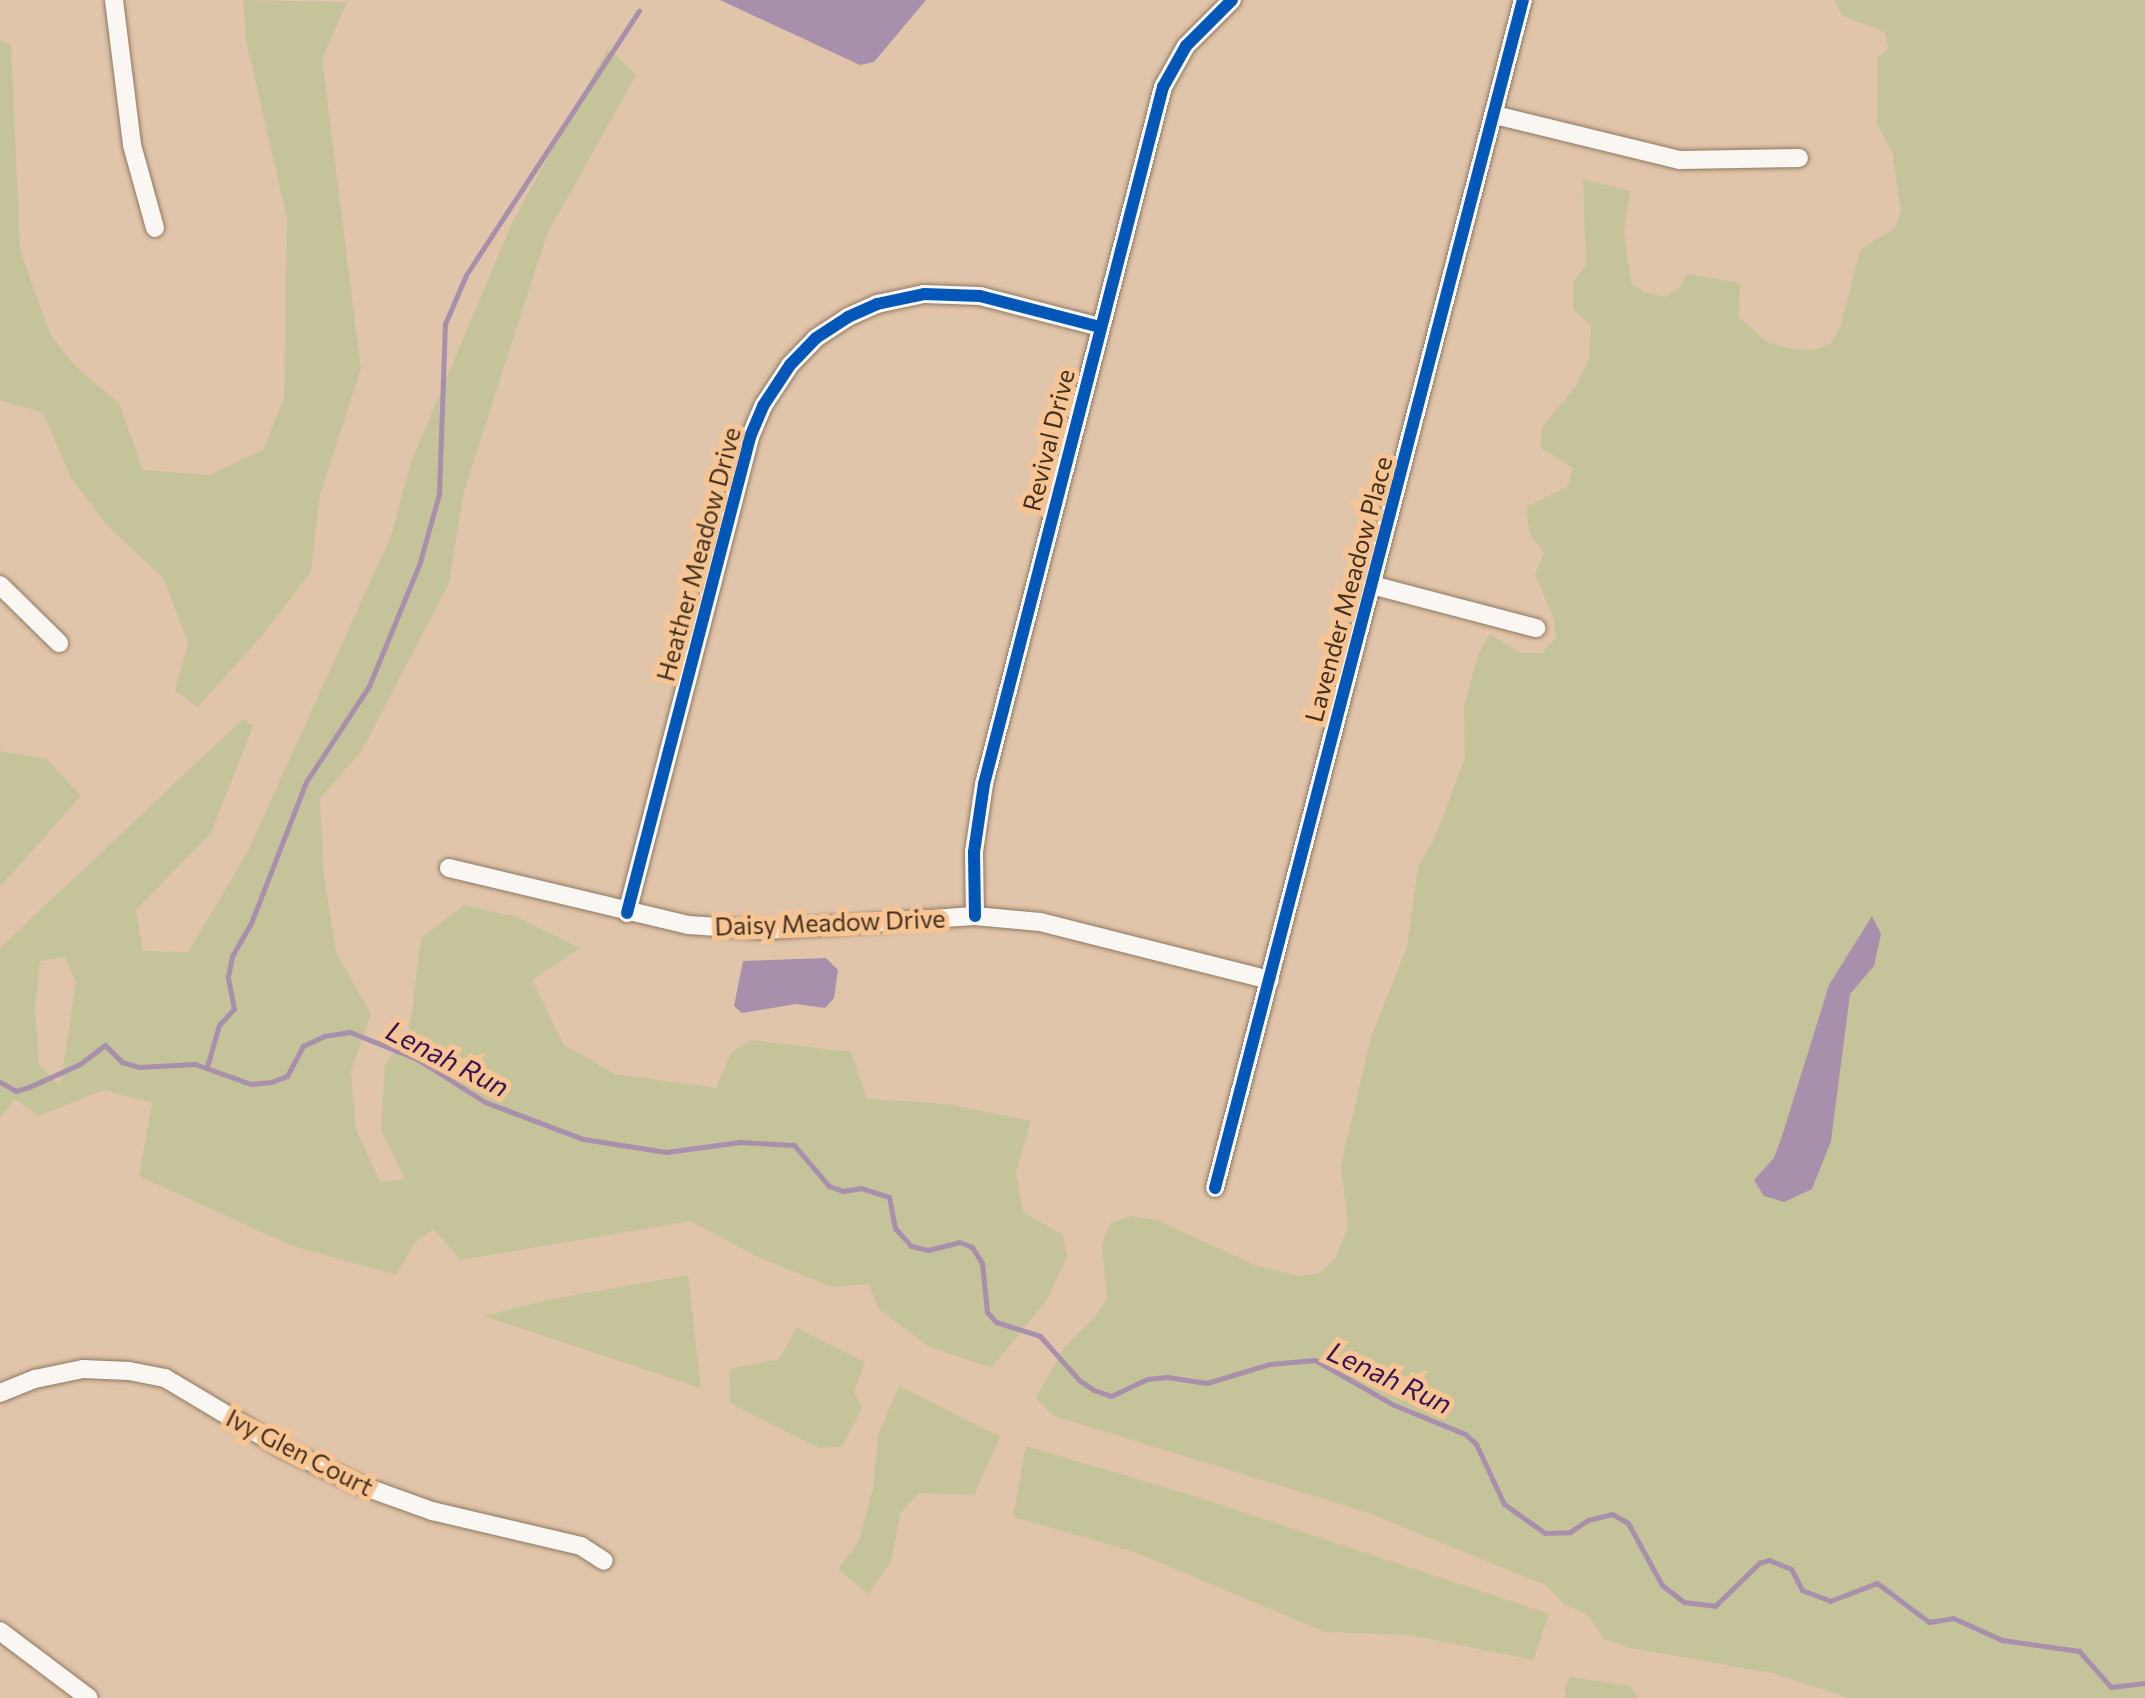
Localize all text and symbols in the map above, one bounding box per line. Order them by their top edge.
street label: Revival Drive [1016,366,1080,514]
street label: Heather Meadow Drive [650,424,746,684]
street label: Lavender Meadow Place [1298,453,1398,725]
street label: Daisy Meadow Drive [714,903,946,941]
water label: Lenah Run [381,1013,515,1103]
water label: Lenah Run [1323,1334,1457,1420]
street label: Ivy Glen Court [222,1402,378,1502]

